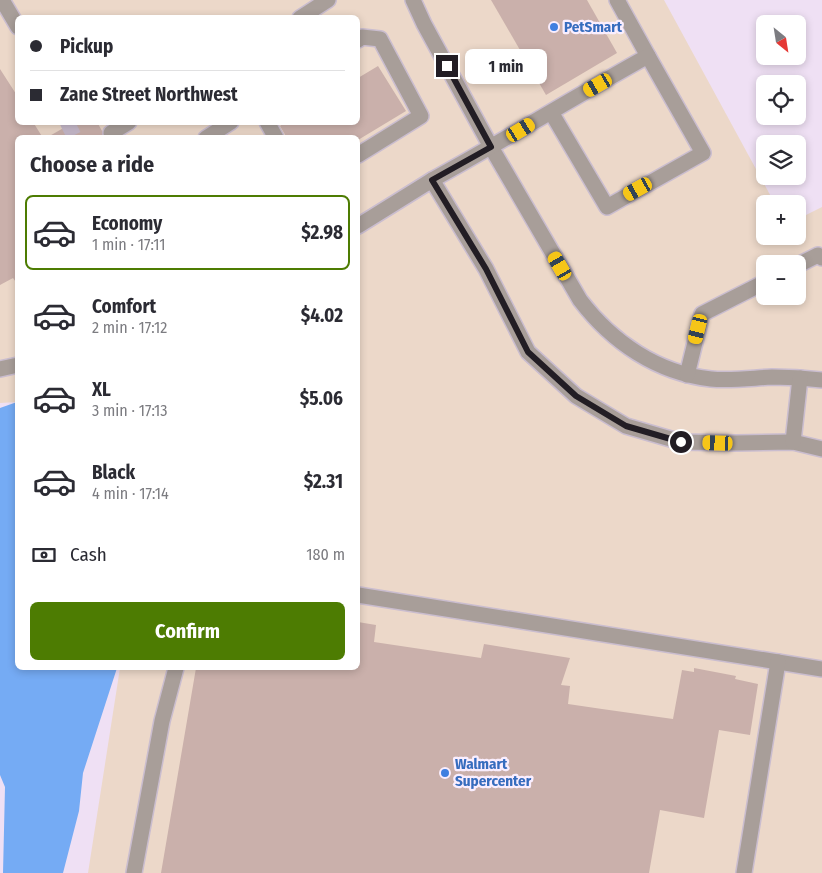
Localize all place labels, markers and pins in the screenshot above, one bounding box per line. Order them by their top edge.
place label: PetSmart [564,18,623,36]
marker: PetSmart [548,21,560,33]
place label: Walmart Supercenter [455,755,532,790]
marker: Walmart Supercenter [439,767,451,779]

